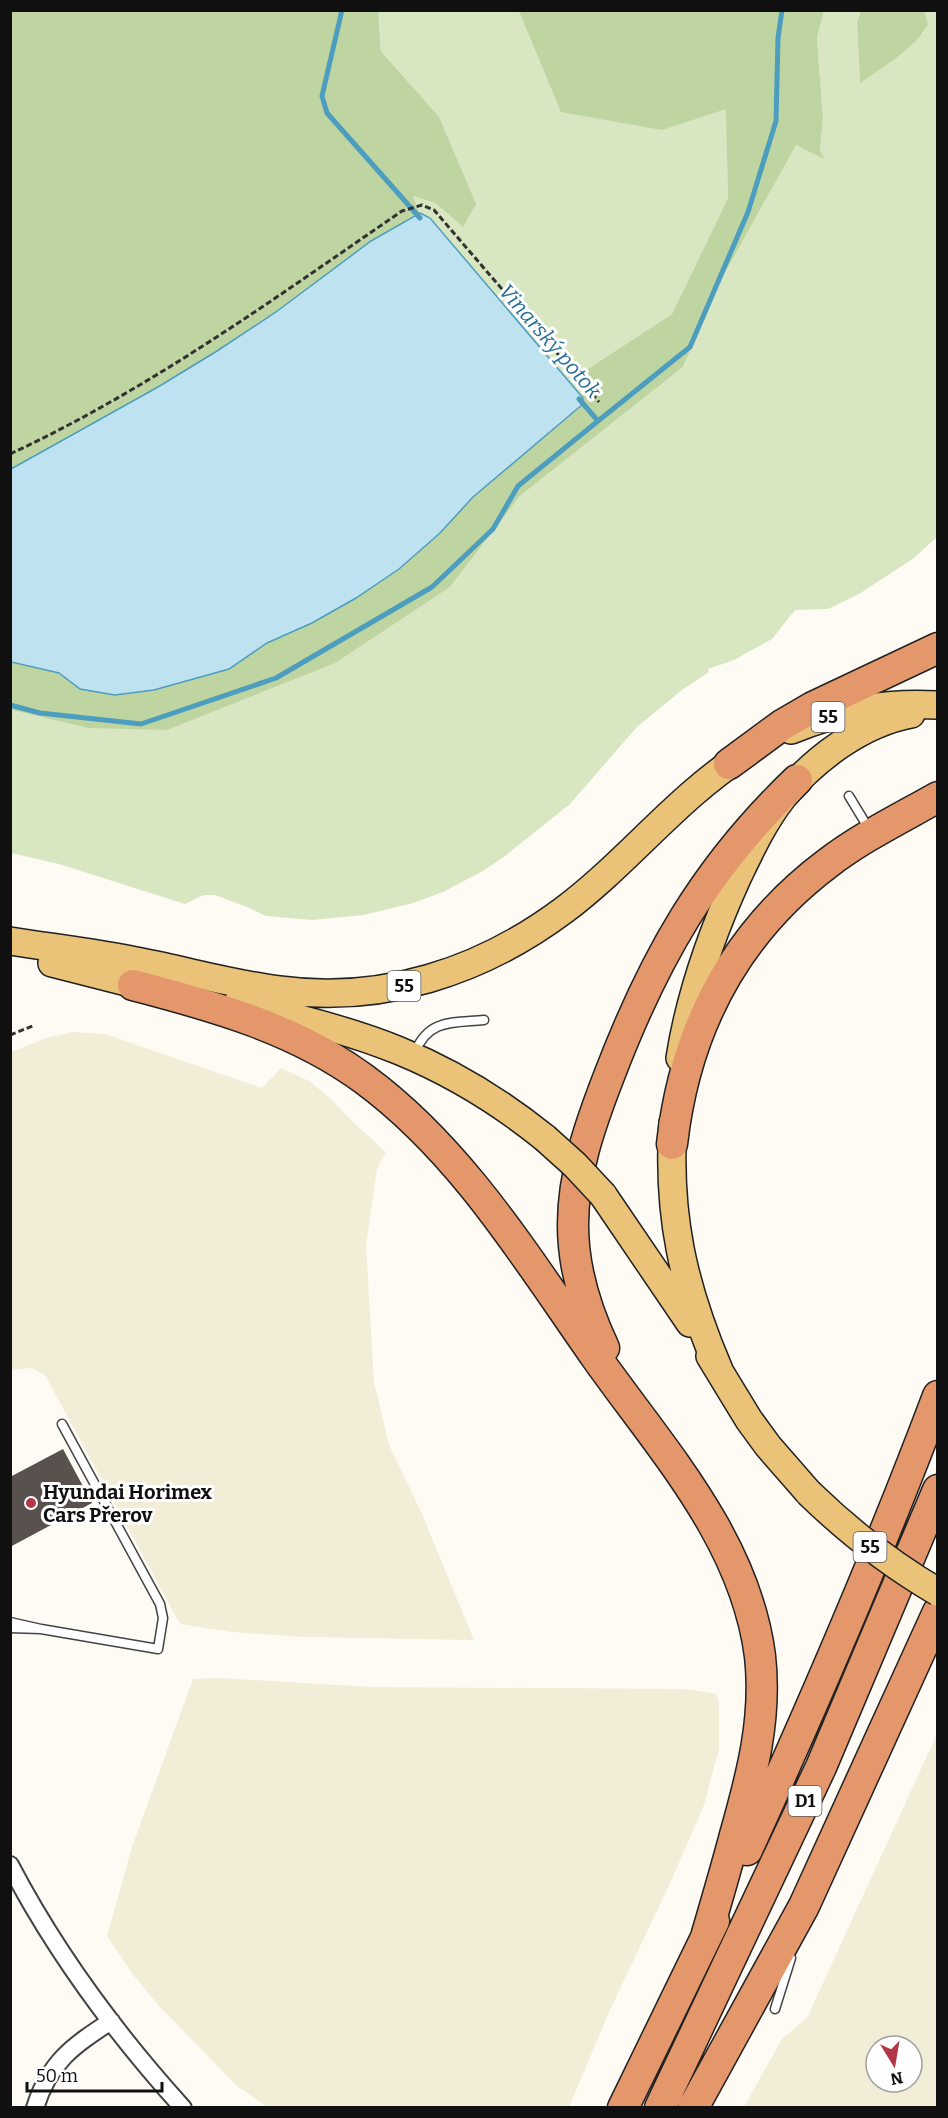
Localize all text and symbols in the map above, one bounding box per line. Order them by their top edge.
water label: Vinarský potok [493,279,607,404]
road number: 55 [812,702,844,732]
road number: 55 [388,971,420,1001]
place label: Hyundai Horimex Cars Přerov [43,1480,213,1527]
marker: Hyundai Horimex Cars Přerov [24,1496,38,1510]
road number: 55 [854,1532,886,1562]
road number: D1 [788,1786,822,1816]
north arrow [864,2034,924,2094]
scale bar [27,2055,162,2093]
text: 50 m [36,2065,78,2087]
text: N [889,2068,905,2089]

